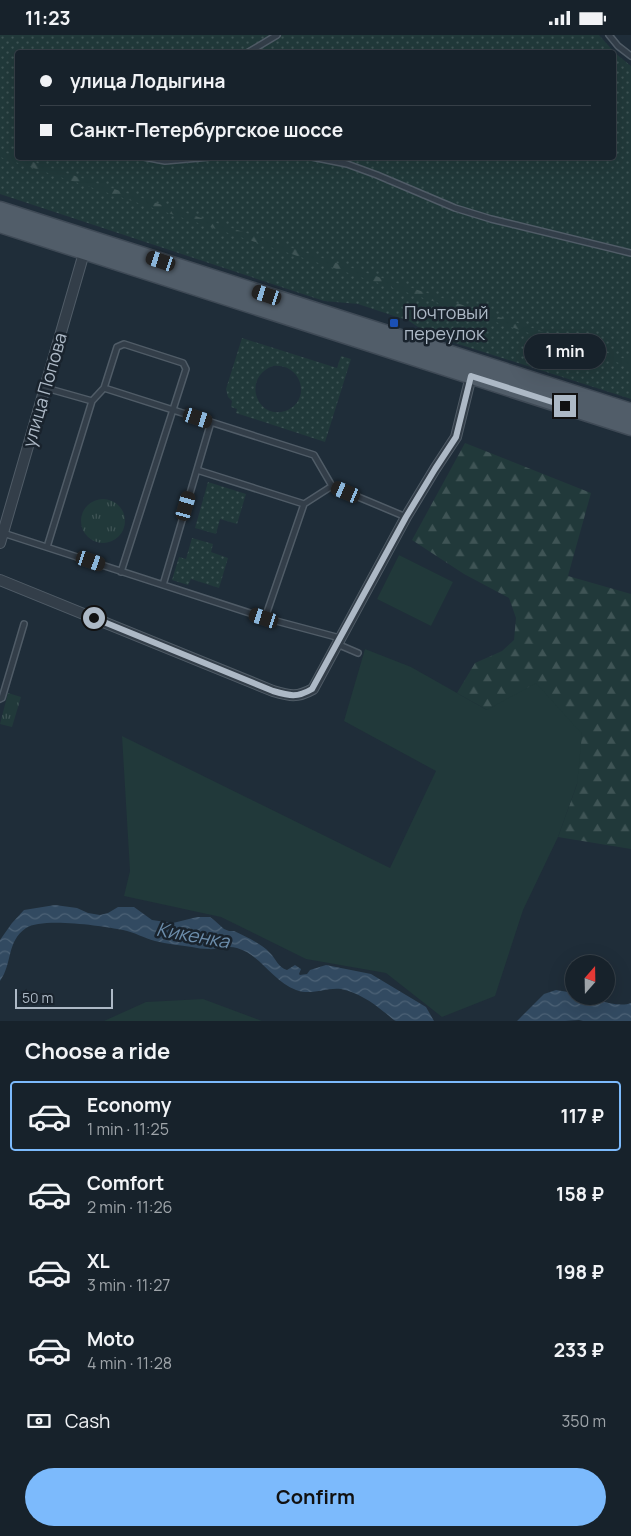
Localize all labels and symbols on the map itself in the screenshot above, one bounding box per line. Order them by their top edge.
car [144,249,177,273]
car [250,283,283,307]
place label: Почтовый переулок [404,300,488,345]
marker: Почтовый переулок [388,317,400,329]
street label: улица Попова [16,330,72,450]
callout: 1 min [524,333,606,369]
route end [554,395,576,417]
car [181,406,214,430]
car [329,479,362,505]
car [174,490,197,522]
car [74,549,107,573]
car [247,606,280,630]
route start [83,607,105,629]
water label: Кикенка [155,916,233,954]
north arrow [565,955,615,1005]
scale bar [15,986,112,1009]

